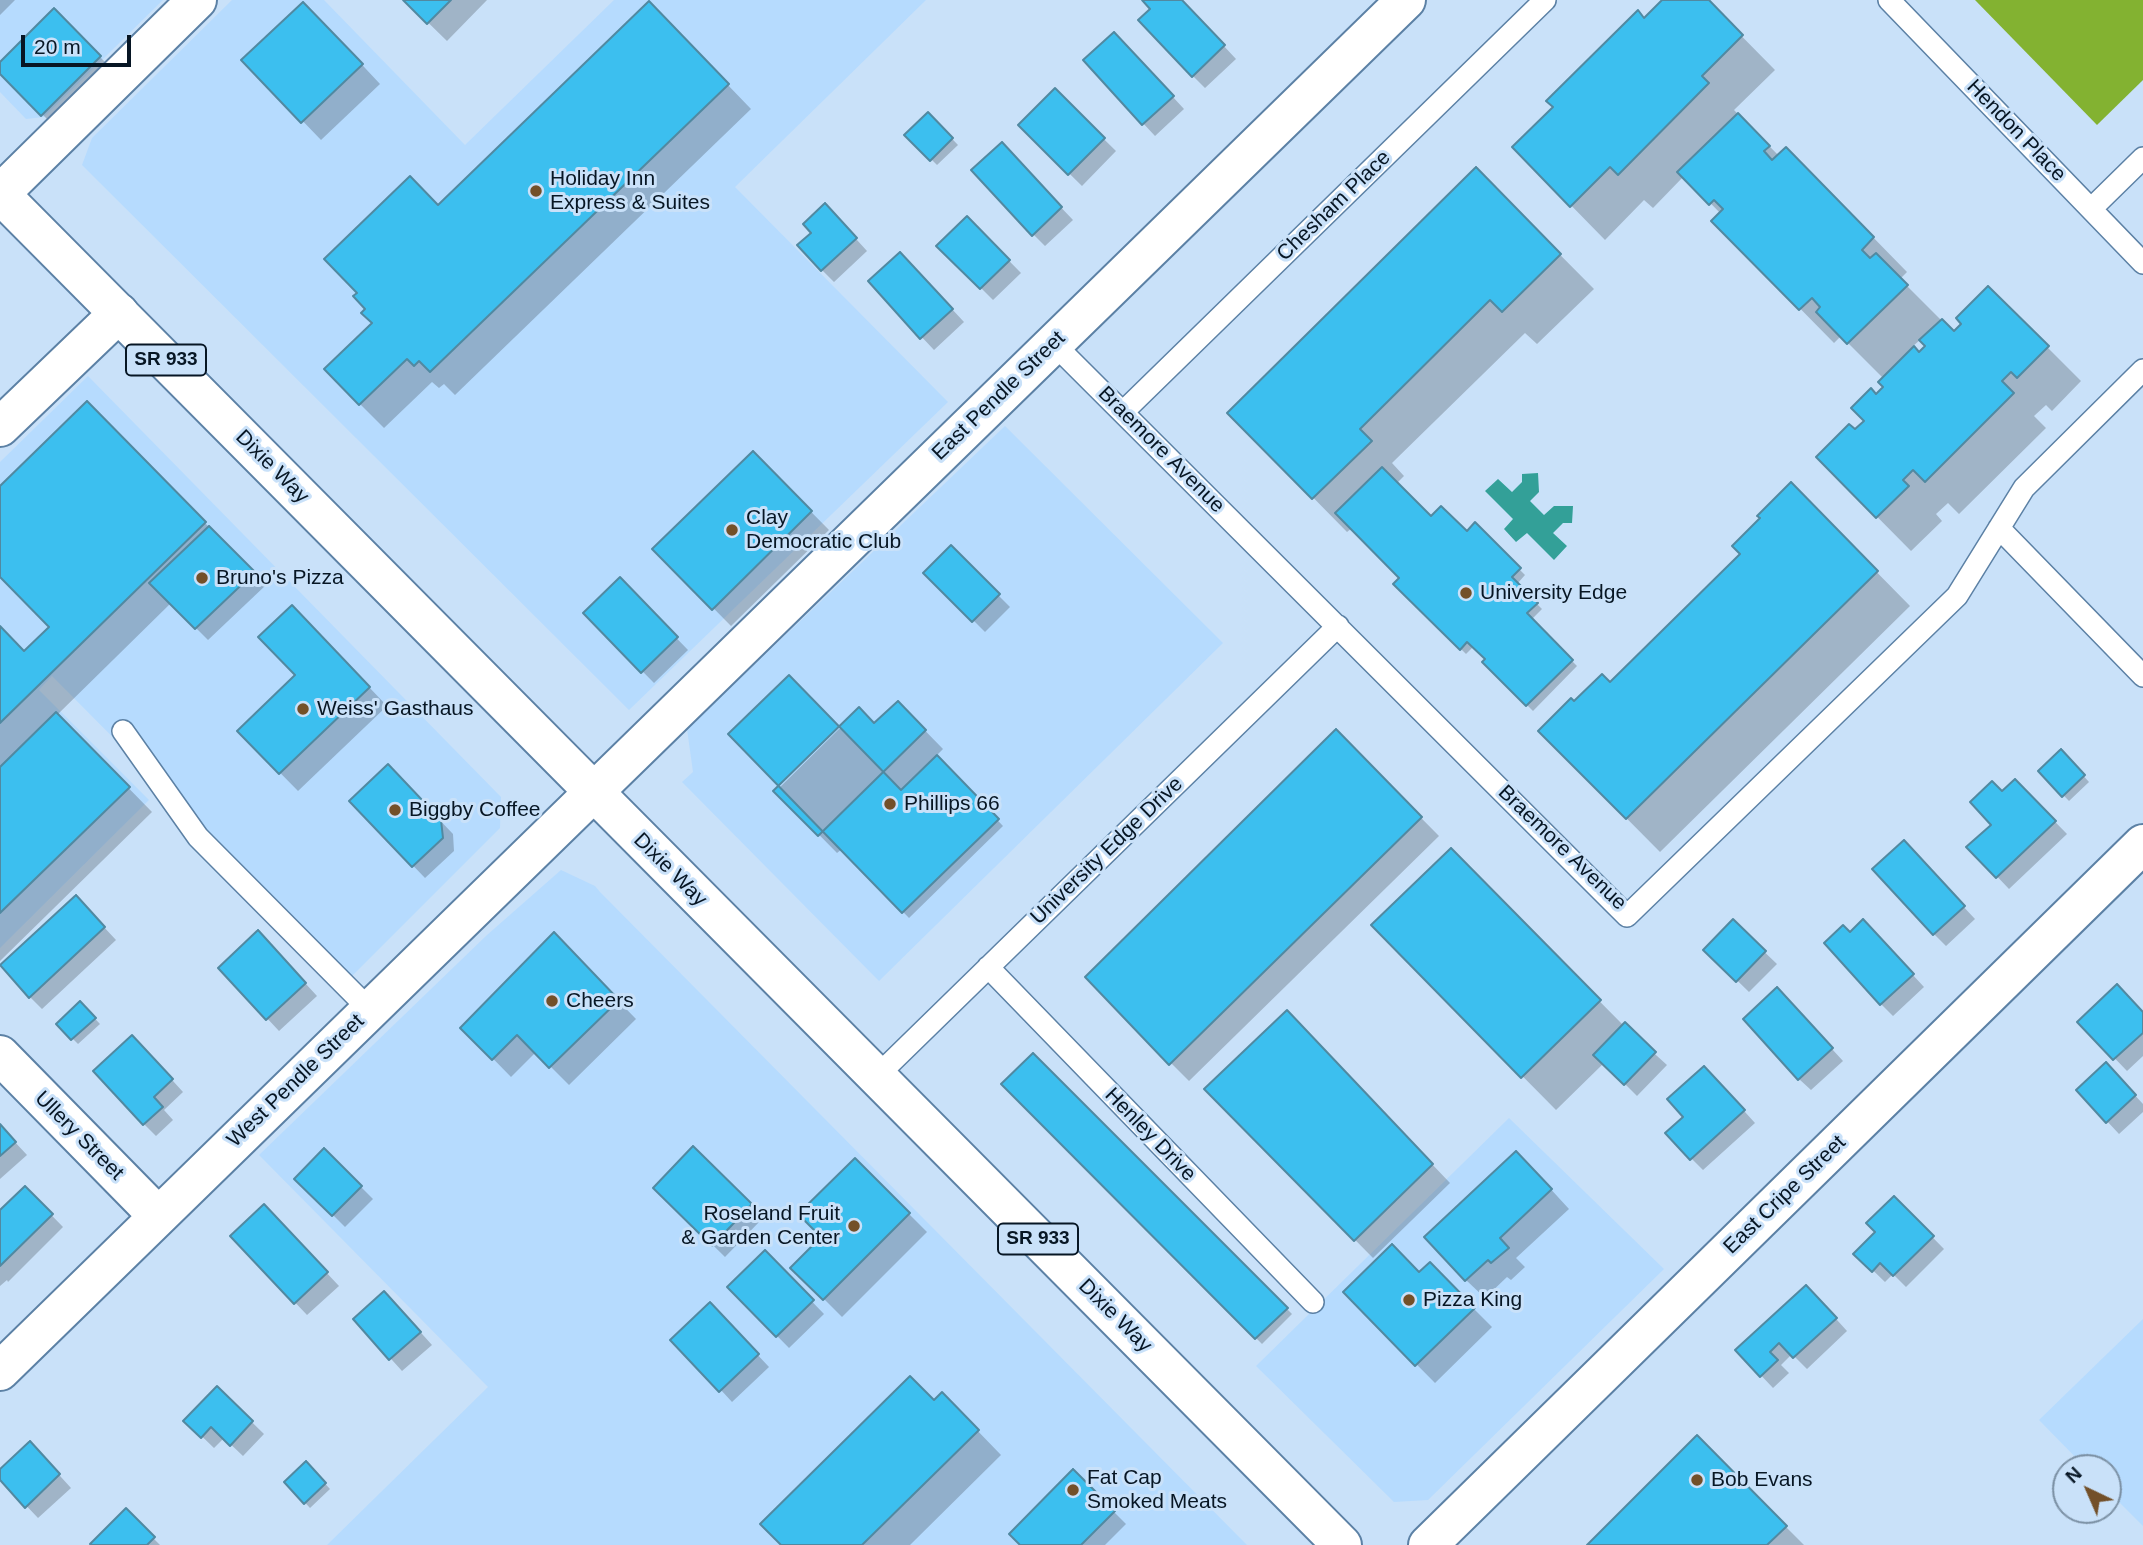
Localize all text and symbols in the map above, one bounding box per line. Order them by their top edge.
scale bar [24,21,135,65]
text: 20 m [34,35,81,58]
street label: Hendon Place [1961,75,2071,187]
street label: Chesham Place [1272,145,1396,267]
place label: Holiday Inn Express & Suites [550,166,710,216]
marker: Holiday Inn Express & Suites [528,183,544,199]
street label: East Pendle Street [927,326,1071,466]
road number: SR 933 [126,344,206,376]
street label: Braemore Avenue [1092,381,1230,519]
street label: Dixie Way [230,425,314,509]
place label: Clay Democratic Club [746,505,901,555]
marker: Clay Democratic Club [724,522,740,538]
place label: Bruno's Pizza [216,565,344,591]
marker: Bruno's Pizza [194,570,210,586]
place label: University Edge [1480,580,1627,606]
marker: University Edge [1458,585,1474,601]
place label: Weiss' Gasthaus [317,696,474,722]
marker: Weiss' Gasthaus [295,701,311,717]
street label: University Edge Drive [1026,772,1188,930]
street label: Braemore Avenue [1493,780,1631,916]
place label: Phillips 66 [904,791,1000,817]
marker: Phillips 66 [882,796,898,812]
place label: Biggby Coffee [409,797,541,823]
marker: Biggby Coffee [387,802,403,818]
street label: Dixie Way [628,828,712,912]
place label: Cheers [566,988,634,1014]
marker: Cheers [544,993,560,1009]
street label: West Pendle Street [222,1009,370,1153]
street label: Henley Drive [1099,1083,1201,1187]
street label: Ullery Street [29,1086,129,1186]
street label: East Cripe Street [1719,1130,1851,1260]
place label: Roseland Fruit & Garden Center [681,1201,840,1251]
marker: Roseland Fruit & Garden Center [846,1218,862,1234]
road number: SR 933 [998,1224,1078,1254]
street label: Dixie Way [1073,1274,1157,1358]
place label: Pizza King [1423,1287,1522,1313]
marker: Pizza King [1401,1292,1417,1308]
north arrow [2052,1454,2122,1524]
text: N [2061,1463,2086,1487]
place label: Fat Cap Smoked Meats [1087,1465,1227,1515]
place label: Bob Evans [1711,1467,1813,1493]
marker: Bob Evans [1689,1472,1705,1488]
marker: Fat Cap Smoked Meats [1065,1482,1081,1498]

